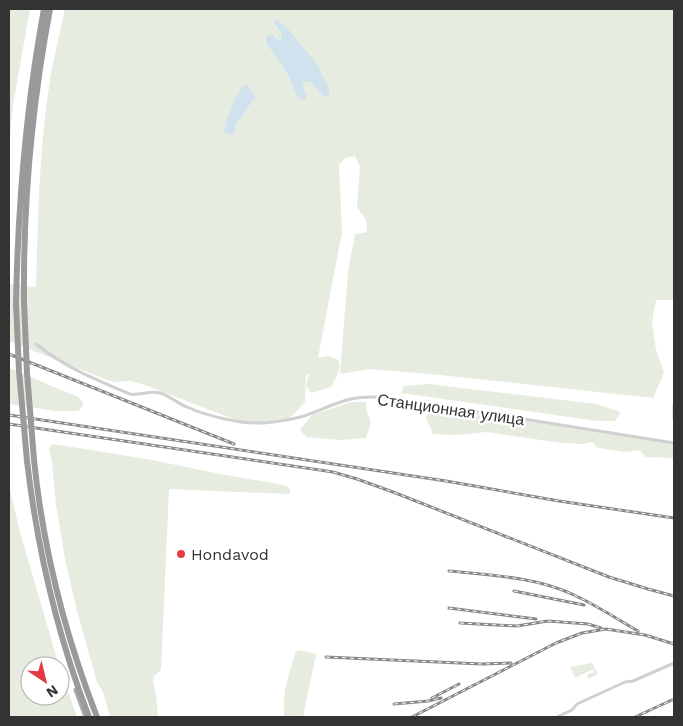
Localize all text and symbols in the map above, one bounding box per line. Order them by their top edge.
street label: Станционная улица [376,390,526,429]
place label: Hondavod [191,545,269,564]
marker: Hondavod [175,548,187,560]
north arrow [20,656,70,706]
text: N [44,682,61,701]

